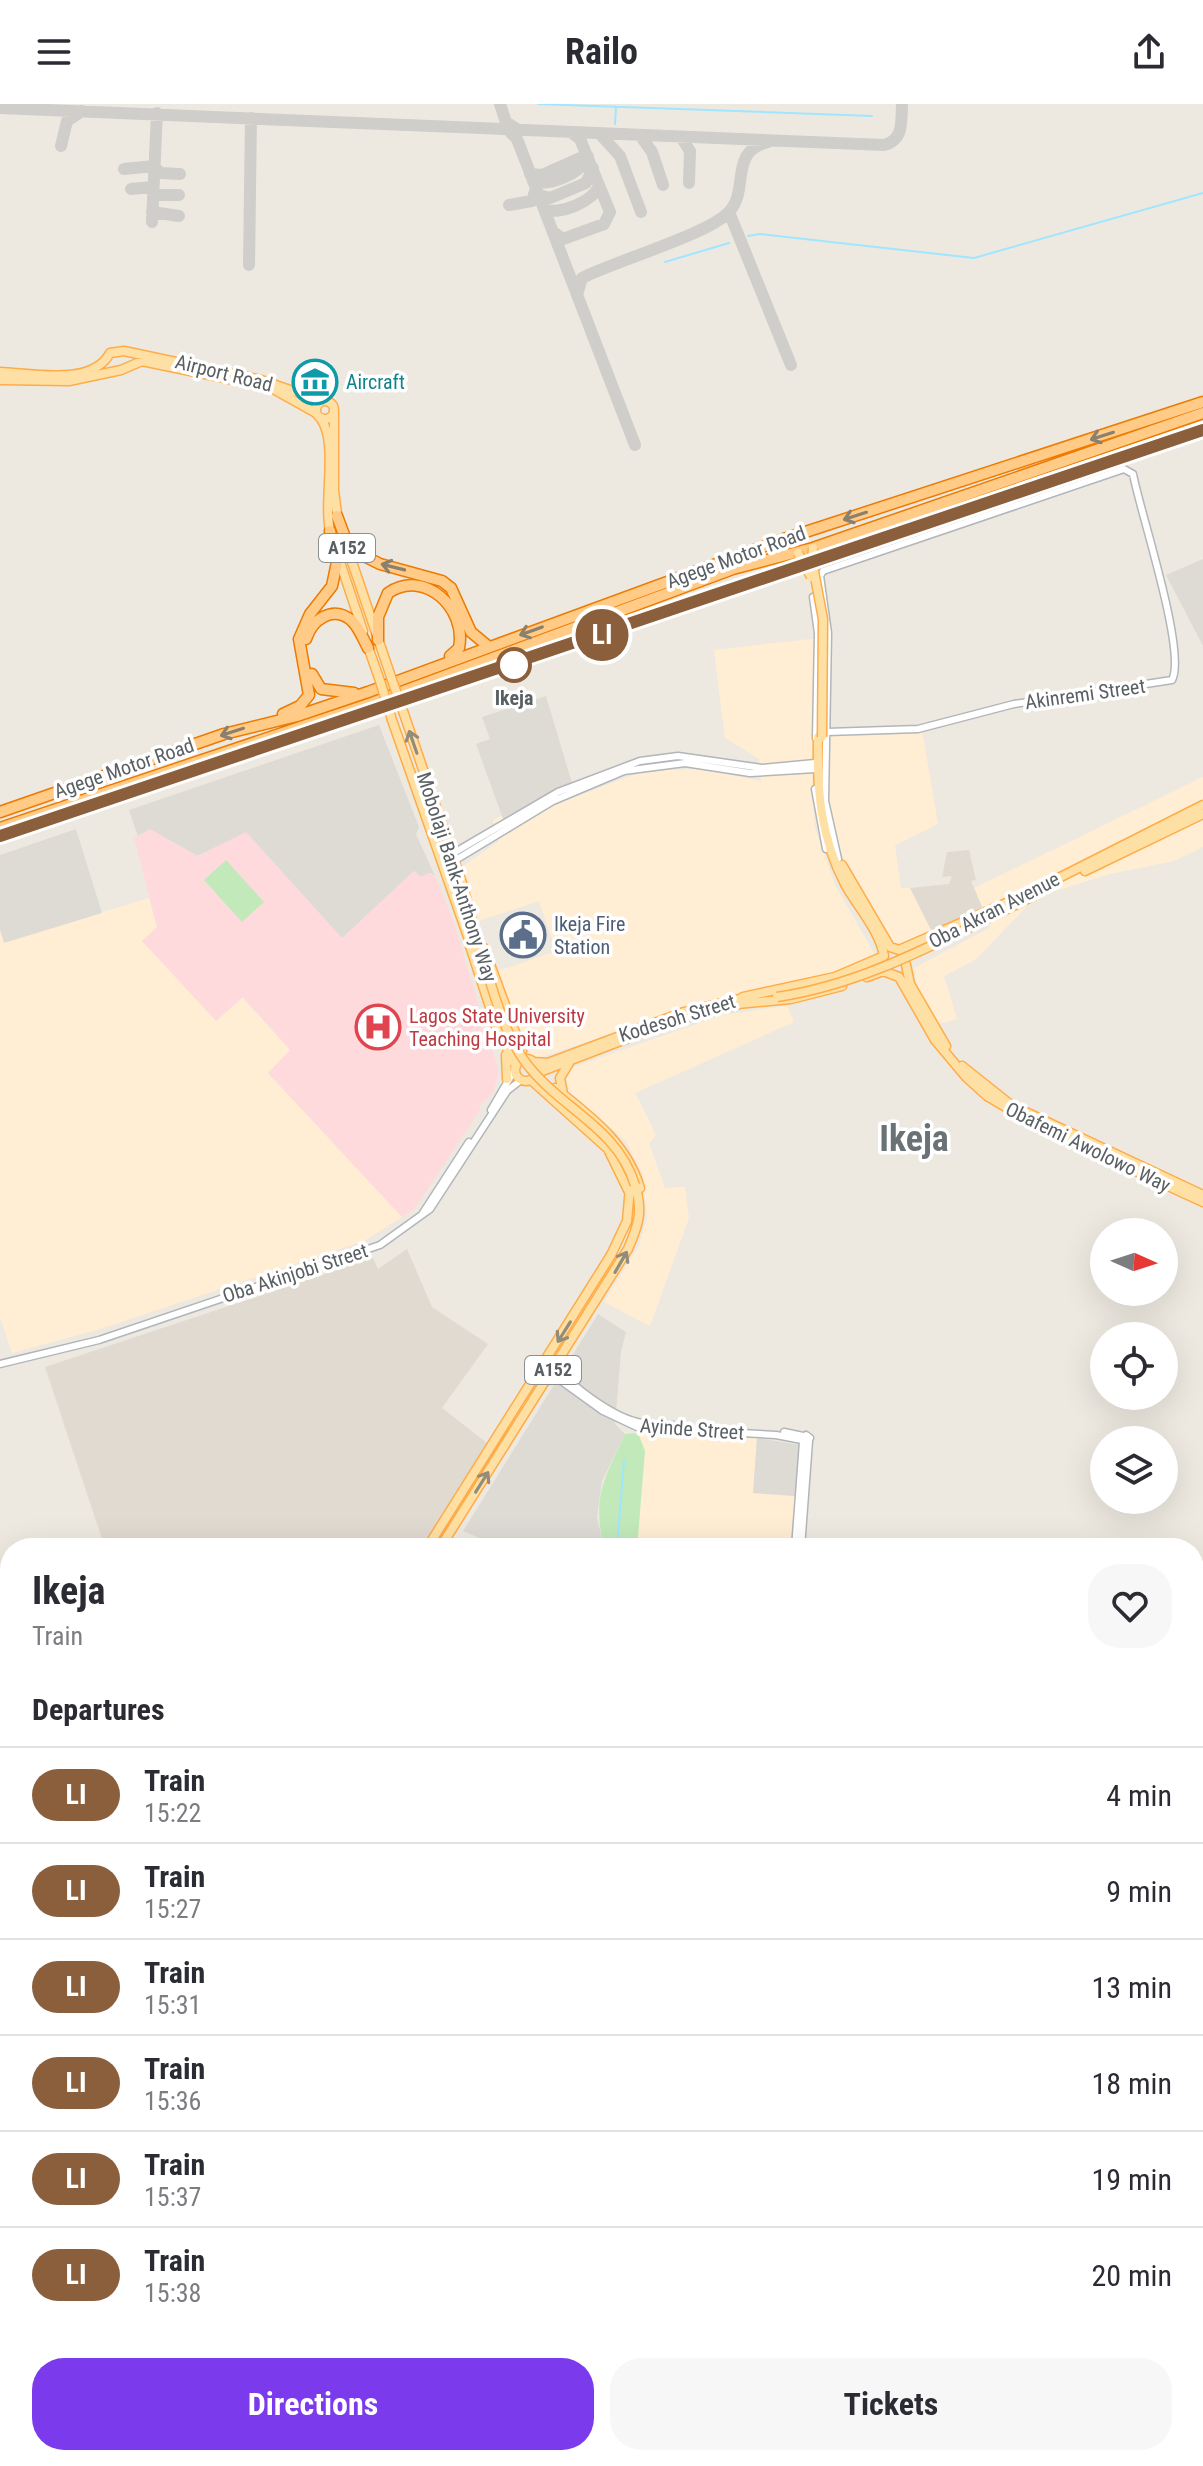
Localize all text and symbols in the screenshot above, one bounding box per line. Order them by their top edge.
icon: menu [32,30,76,74]
icon: share [1127,30,1171,74]
text: Railo [565,31,638,73]
street label: Airport Road [173,349,275,397]
museum icon: Aircraft [291,358,339,406]
place label: Aircraft [346,370,405,394]
one-way arrow [1090,429,1115,444]
one-way arrow [843,510,868,524]
street label: Agege Motor Road [663,521,809,593]
road number: A152 [319,534,375,562]
one-way arrow [380,559,406,574]
line badge: LI [566,609,638,661]
text: LI [592,618,612,651]
one-way arrow [519,625,544,640]
marker: Ikeja [497,648,531,682]
street label: Akinremi Street [1023,674,1147,714]
place label: Ikeja [495,686,533,710]
one-way arrow [220,726,245,740]
one-way arrow [405,730,420,755]
street label: Agege Motor Road [51,733,197,803]
street label: Mobolaji Bank-Anthony Way [412,769,502,985]
street label: Oba Akran Avenue [925,867,1063,953]
public building icon: Ikeja Fire Station [499,911,547,959]
place label: Ikeja Fire Station [554,912,625,959]
street label: Kodesoh Street [616,989,738,1047]
hospital icon: Lagos State University Teaching Hospital [354,1003,402,1051]
place label: Lagos State University Teaching Hospital [409,1004,585,1051]
street label: Obafemi Awolowo Way [1002,1097,1174,1197]
district label: Ikeja [879,1118,949,1160]
north arrow [1090,1218,1178,1306]
map controls [1090,1218,1178,1514]
street label: Oba Akinjobi Street [219,1238,371,1308]
one-way arrow [613,1251,629,1274]
one-way arrow [555,1320,572,1342]
button: locate [1090,1322,1178,1410]
road number: A152 [525,1356,581,1384]
street label: Ayinde Street [639,1413,745,1445]
button: layers [1090,1426,1178,1514]
one-way arrow [474,1471,490,1494]
button: heart [1088,1564,1172,1648]
text: Ikeja [32,1569,105,1613]
text: Train [32,1621,83,1651]
text: Departures [32,1692,165,1727]
text: Train [144,1763,205,1798]
text: LI [66,1778,86,1811]
text: 4 min [1106,1778,1172,1813]
text: 15:22 [144,1798,201,1828]
text: Train [144,1859,205,1894]
text: LI [66,1874,86,1907]
text: 9 min [1106,1874,1172,1909]
text: 15:27 [144,1894,201,1924]
text: Train [144,1955,205,1990]
text: LI [66,1970,86,2003]
text: 13 min [1091,1970,1172,2005]
text: 15:31 [144,1990,201,2020]
text: Train [144,2051,205,2086]
text: LI [66,2066,86,2099]
text: 18 min [1091,2066,1172,2101]
text: 15:36 [144,2086,201,2116]
text: Train [144,2147,205,2182]
text: LI [66,2162,86,2195]
text: 19 min [1091,2162,1172,2197]
text: 15:37 [144,2182,201,2212]
text: Train [144,2243,205,2278]
text: LI [66,2258,86,2291]
text: 20 min [1091,2258,1172,2293]
text: 15:38 [144,2278,201,2308]
button: Directions [32,2358,594,2450]
button: Tickets [610,2358,1172,2450]

